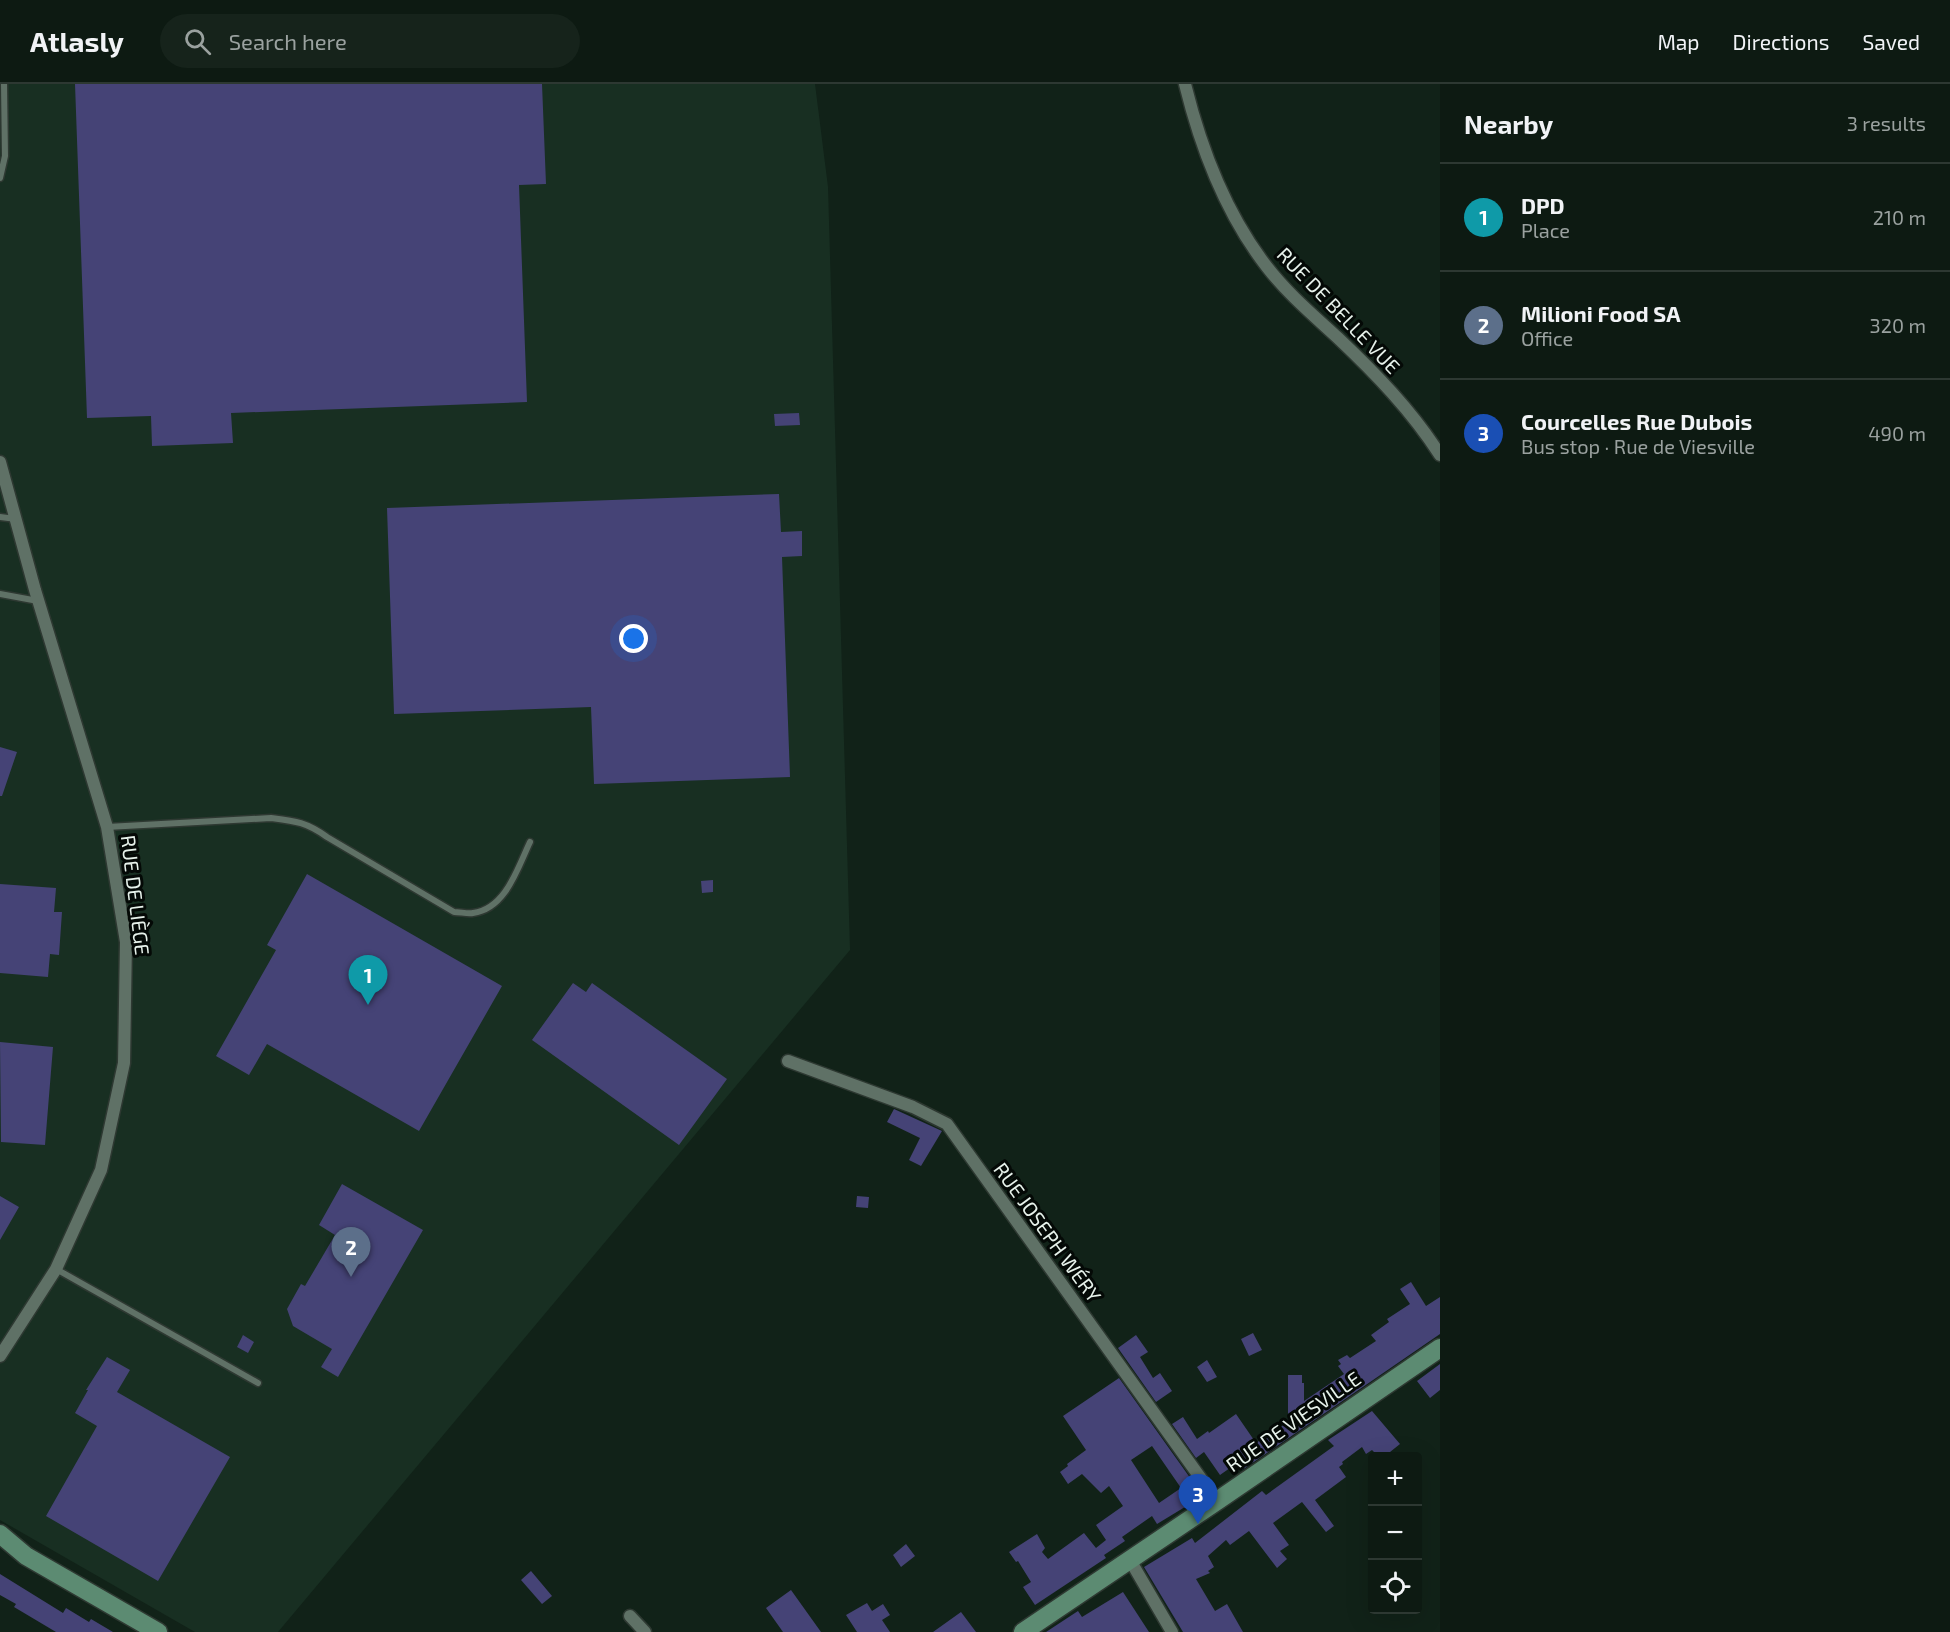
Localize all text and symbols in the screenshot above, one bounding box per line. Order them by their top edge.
search box [160,14,580,68]
text: Atlasly [30,24,124,58]
icon: search [181,25,214,58]
text: Search here [229,28,347,54]
text: Map [1657,29,1700,54]
text: Directions [1733,29,1829,54]
text: Saved [1862,29,1920,54]
text: Nearby [1464,108,1553,139]
text: 3 results [1847,111,1926,135]
text: DPD [1521,192,1565,218]
text: 1 [1479,205,1488,229]
text: 210 m [1873,205,1926,229]
text: Place [1521,218,1570,242]
street label: RUE DE BELLE VUE [1273,242,1405,378]
text: Milioni Food SA [1521,300,1681,326]
text: 2 [1478,313,1489,337]
text: 320 m [1870,313,1926,337]
text: Office [1521,326,1573,350]
text: Courcelles Rue Dubois [1521,408,1752,434]
text: 3 [1478,421,1489,445]
text: 490 m [1868,421,1926,445]
text: Bus stop · Rue de Viesville [1521,434,1755,458]
your location [619,624,648,653]
street label: RUE DE LIÈGE [117,834,155,956]
pin: 1 [348,956,388,1005]
street label: RUE JOSEPH WÉRY [989,1158,1107,1307]
pin: 2 [332,1228,370,1277]
street label: RUE DE VIESVILLE [1221,1366,1365,1476]
map controls [1368,1452,1422,1614]
button: + [1368,1452,1422,1506]
pin: 3 [1178,1474,1218,1524]
button: − [1368,1506,1422,1560]
button: locate [1368,1560,1422,1614]

